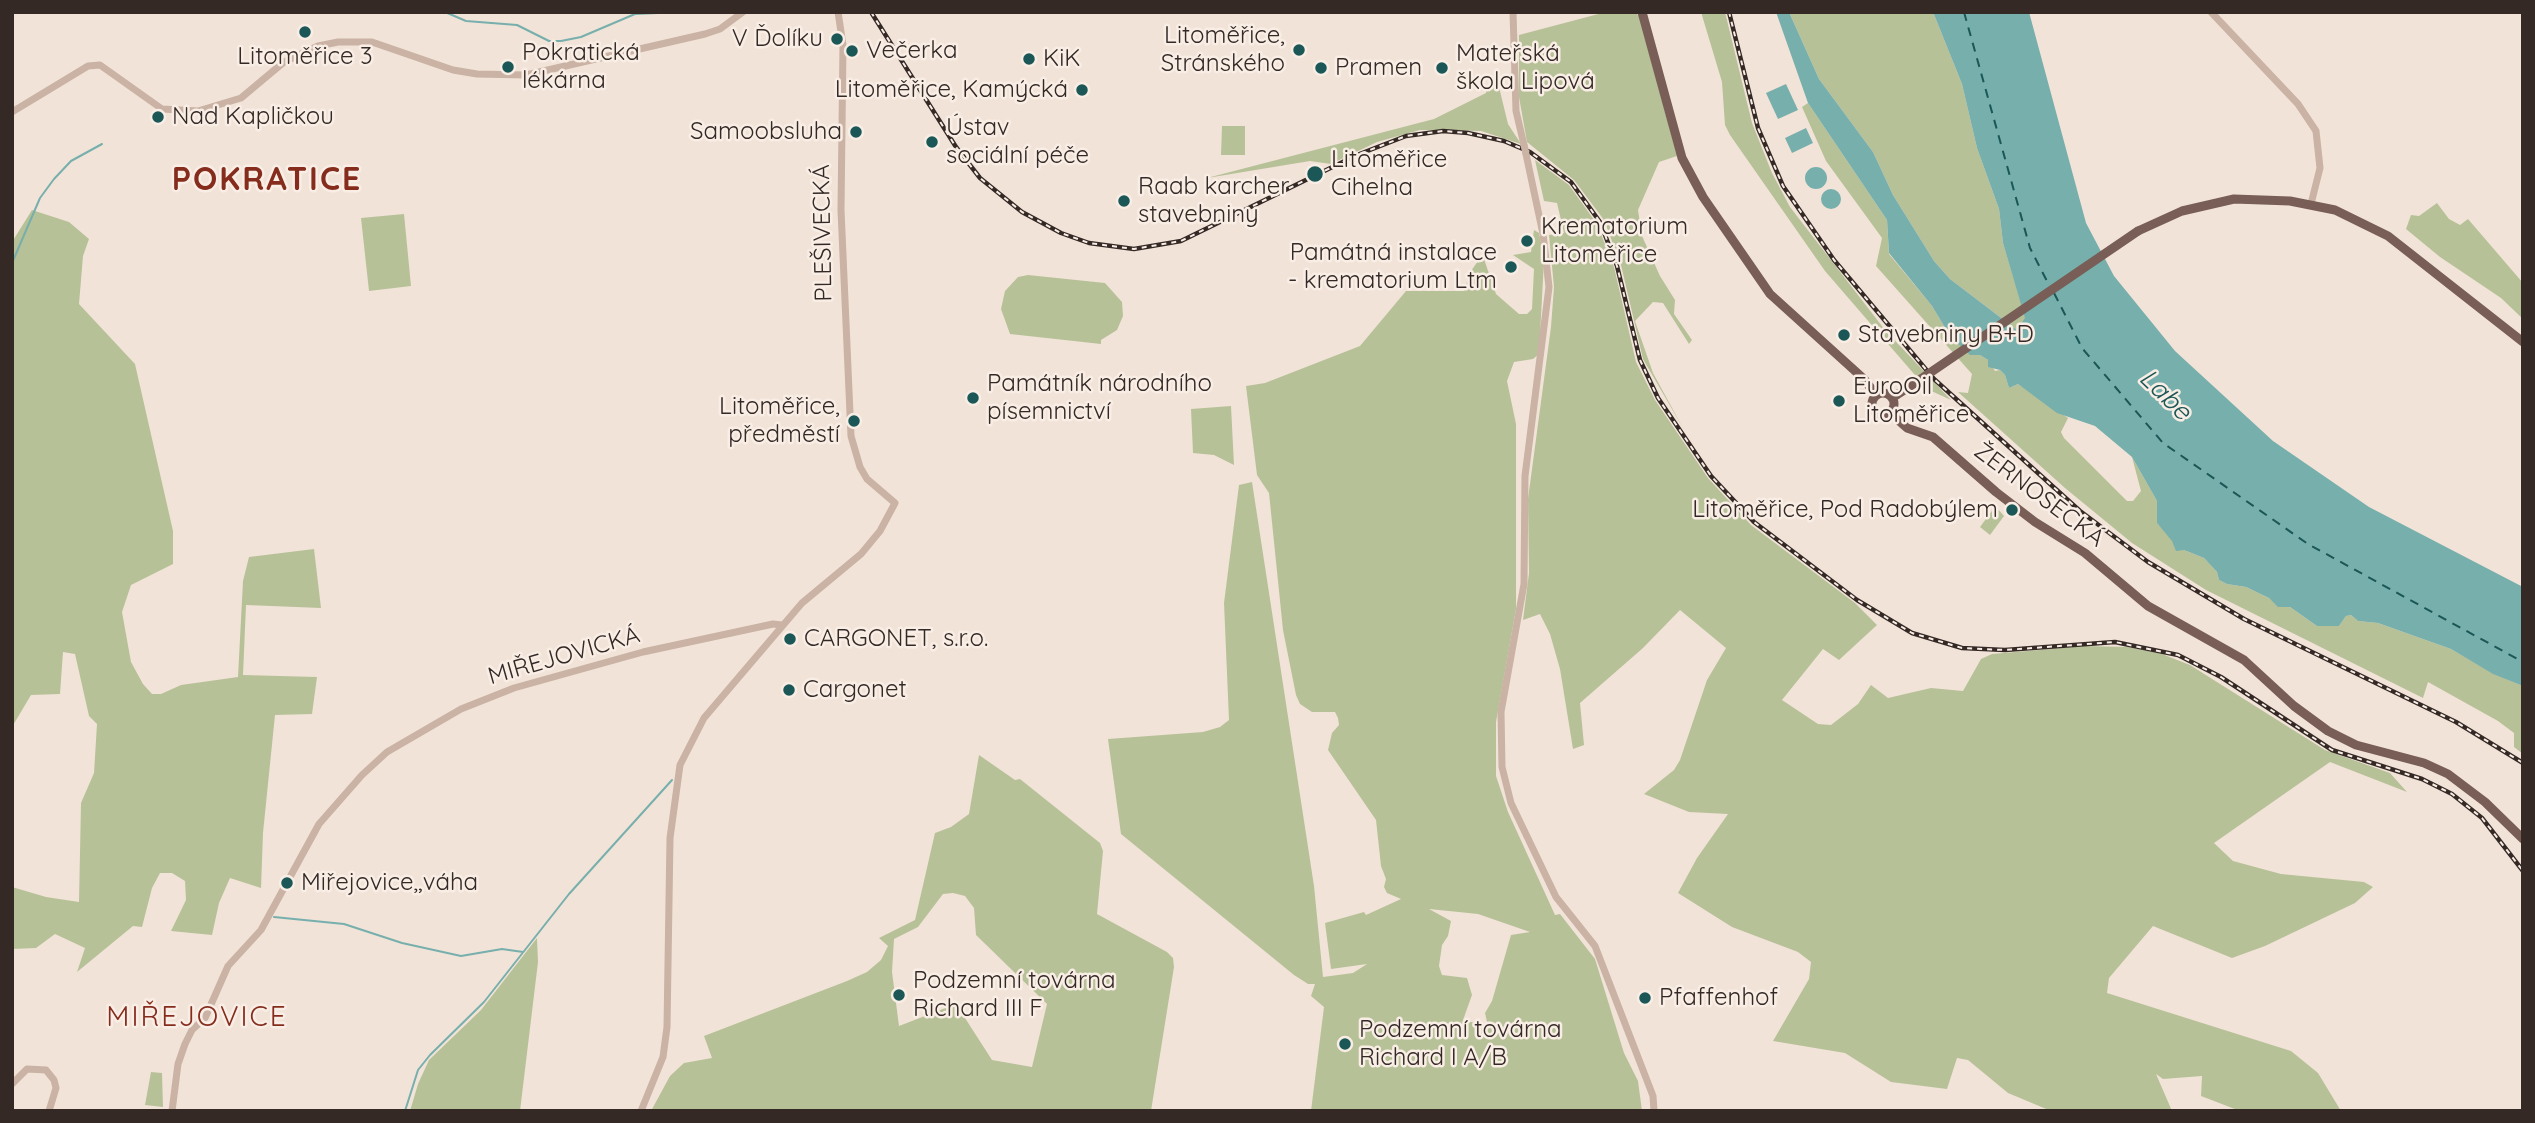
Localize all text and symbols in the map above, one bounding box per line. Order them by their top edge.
place label: Litoměřice, Stránského [1161,22,1285,78]
marker: Litoměřice 3 [297,24,313,40]
place label: V Ďolíku [732,25,823,53]
marker: V Ďolíku [829,31,845,47]
place label: Večerka [866,37,957,65]
place label: Pokratická lékárna [522,39,640,95]
place label: Mateřská škola Lipová [1456,40,1595,96]
marker: Litoměřice, Stránského [1291,42,1307,58]
place label: Litoměřice 3 [237,43,373,71]
marker: Večerka [844,43,860,59]
place label: KiK [1043,45,1081,73]
marker: KiK [1021,51,1037,67]
place label: Pramen [1335,54,1422,82]
marker: Pokratická lékárna [500,59,516,75]
marker: Pramen [1313,60,1329,76]
marker: Mateřská škola Lipová [1434,60,1450,76]
place label: Litoměřice, Kamýcká [835,76,1068,104]
marker: Litoměřice, Kamýcká [1074,82,1090,98]
place label: Nad Kapličkou [172,103,334,131]
marker: Nad Kapličkou [150,109,166,125]
place label: Ústav sociální péče [946,114,1089,170]
place label: Samoobsluha [690,118,842,146]
marker: Samoobsluha [848,124,864,140]
marker: Ústav sociální péče [924,134,940,150]
place label: Litoměřice Cihelna [1331,146,1447,202]
district label: POKRATICE [173,161,361,199]
street label: PLEŠIVECKÁ [807,164,839,302]
marker: Litoměřice Cihelna [1305,164,1325,184]
place label: Raab karcher stavebniny [1138,173,1289,229]
marker: Raab karcher stavebniny [1116,193,1132,209]
place label: Krematorium Litoměřice [1541,213,1688,269]
marker: Krematorium Litoměřice [1519,233,1535,249]
place label: Památná instalace - krematorium Ltm [1288,239,1497,295]
marker: Památná instalace - krematorium Ltm [1503,259,1519,275]
place label: Stavebniny B+D [1858,321,2034,349]
marker: Stavebniny B+D [1836,327,1852,343]
water label: Labe [2133,363,2197,427]
place label: Památník národního písemnictví [987,370,1212,426]
place label: EuroOil Litoměřice [1853,373,1969,429]
marker: Památník národního písemnictví [965,390,981,406]
place label: Litoměřice, předměstí [719,393,840,449]
marker: EuroOil Litoměřice [1831,393,1847,409]
marker: Litoměřice, předměstí [846,413,862,429]
street label: ŽERNOSECKÁ [1968,437,2110,553]
place label: Litoměřice, Pod Radobýlem [1692,496,1998,524]
marker: Litoměřice, Pod Radobýlem [2004,502,2020,518]
street label: MIŘEJOVICKÁ [485,621,643,691]
place label: CARGONET, s.r.o. [804,625,988,653]
marker: CARGONET, s.r.o. [782,631,798,647]
place label: Cargonet [803,676,907,704]
marker: Cargonet [781,682,797,698]
place label: Miřejovice,,váha [301,869,478,897]
marker: Miřejovice,,váha [279,875,295,891]
place label: Podzemní továrna Richard III F [913,967,1116,1023]
place label: Pfaffenhof [1659,984,1778,1012]
marker: Podzemní továrna Richard III F [891,987,907,1003]
marker: Pfaffenhof [1637,990,1653,1006]
district label: MIŘEJOVICE [107,1001,287,1035]
place label: Podzemní továrna Richard I A/B [1359,1016,1562,1072]
marker: Podzemní továrna Richard I A/B [1337,1036,1353,1052]

